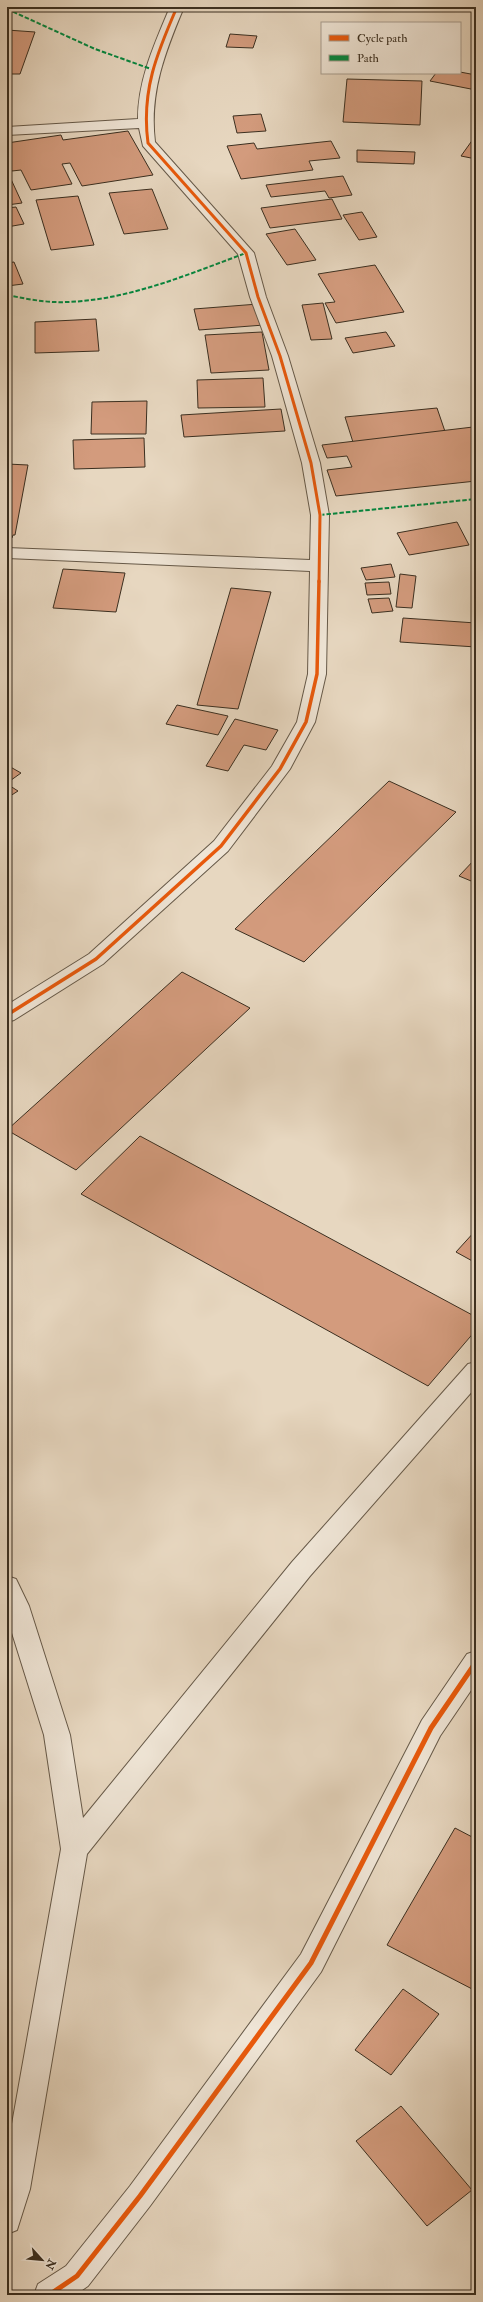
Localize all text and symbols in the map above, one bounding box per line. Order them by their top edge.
legend [321,22,461,74]
text: Cycle path [357,31,408,46]
text: Path [357,51,380,66]
north arrow [22,2240,62,2280]
text: N [42,2256,59,2273]

